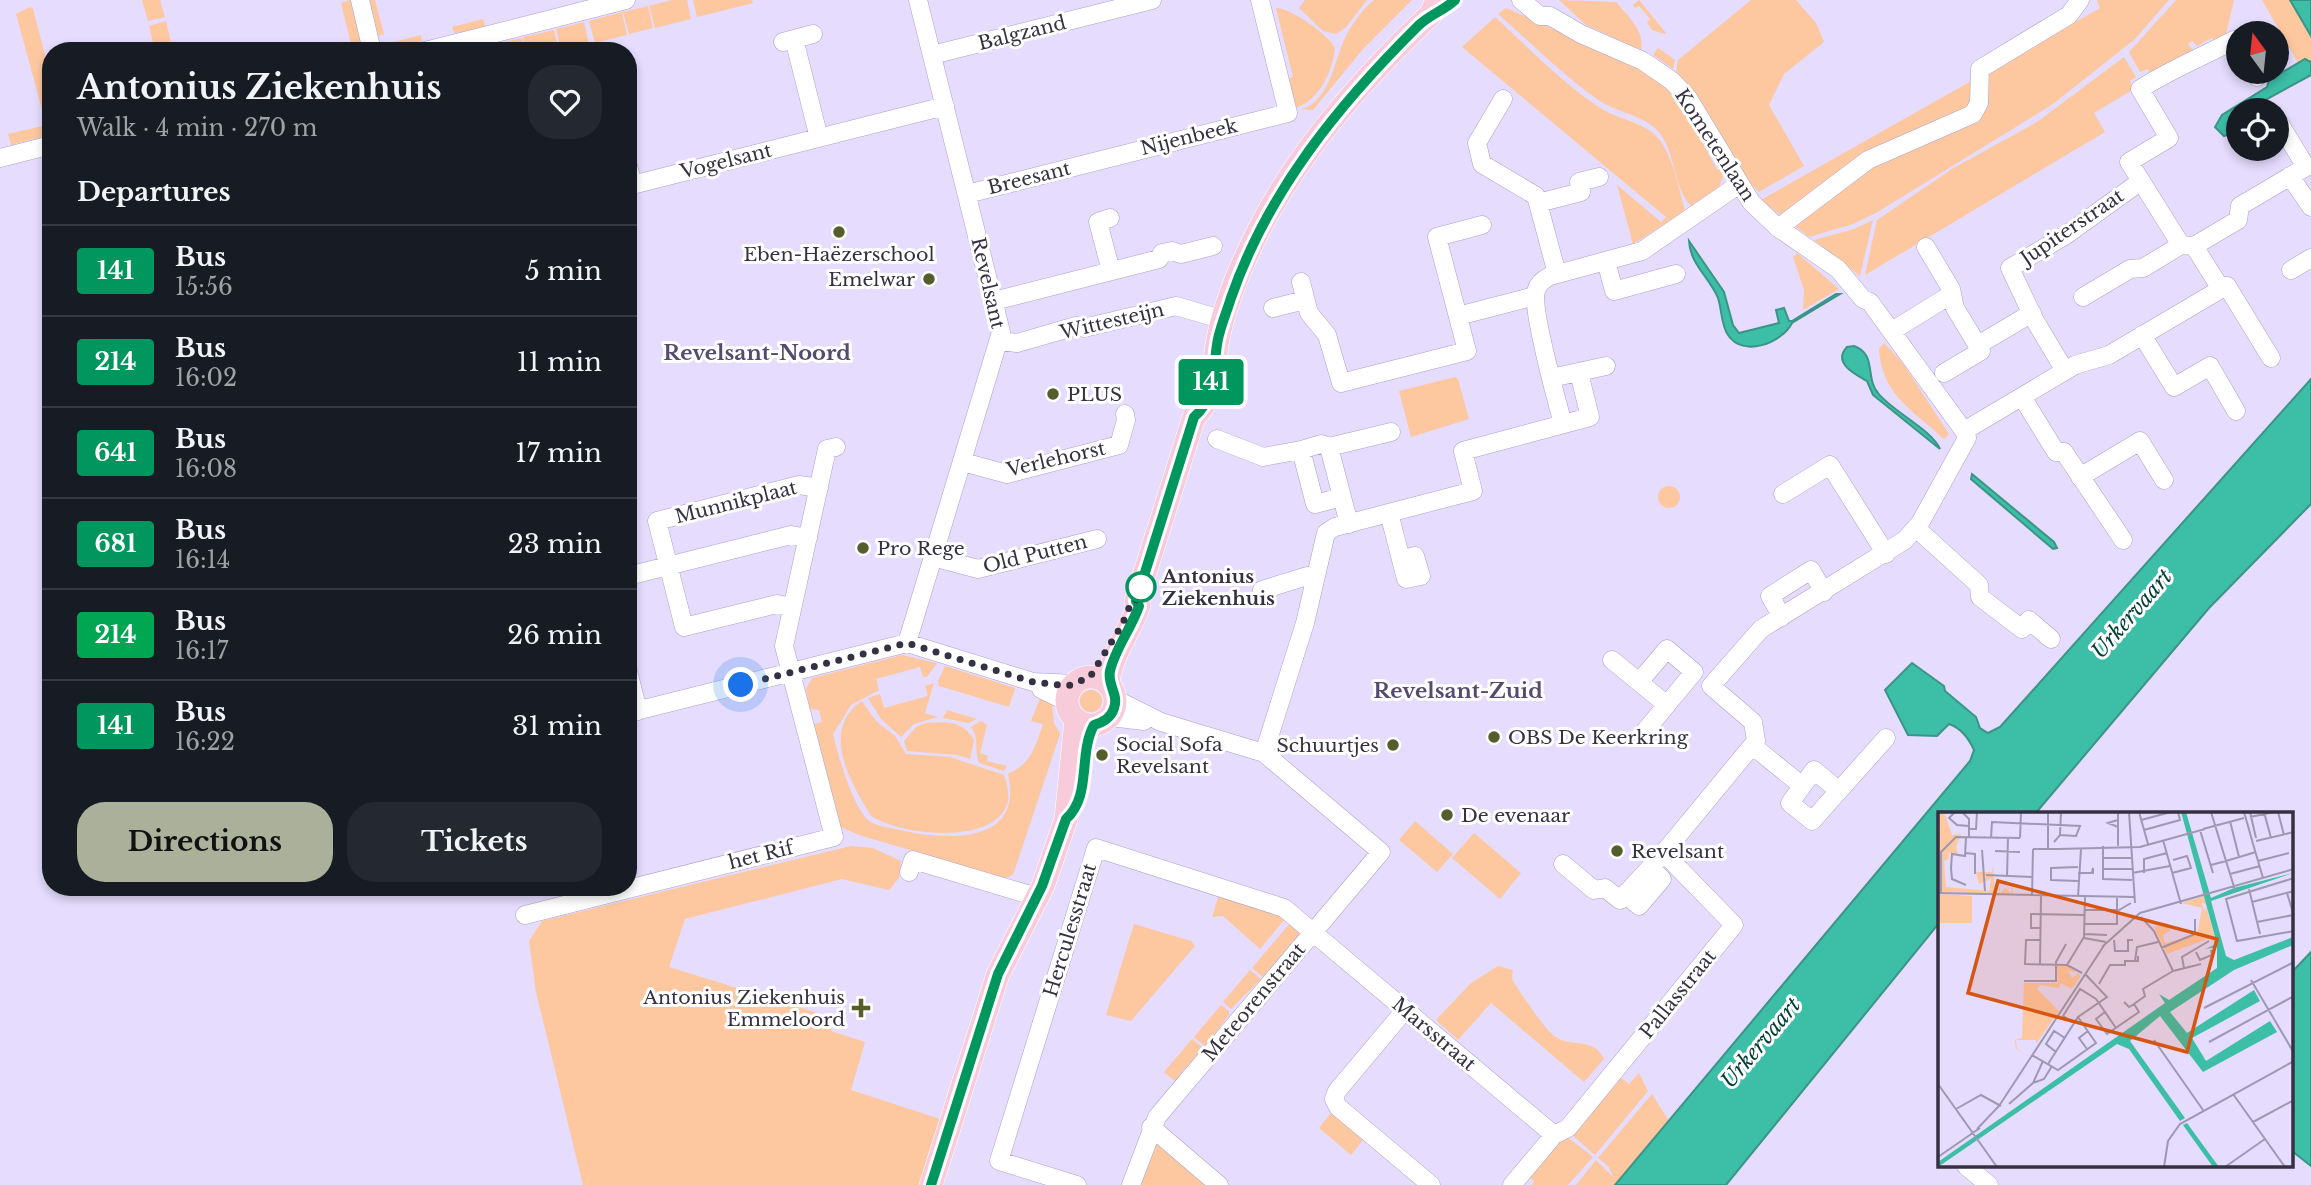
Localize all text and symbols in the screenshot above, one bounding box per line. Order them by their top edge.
street label: Balgzand [976,11,1068,55]
north arrow [2226,21,2289,84]
map controls [2226,21,2289,161]
button: heart [528,65,602,139]
text: Antonius Ziekenhuis [77,67,442,108]
street label: Kometenlaan [1670,84,1760,206]
button: locate [2226,98,2289,161]
text: Walk · 4 min · 270 m [77,114,317,142]
street label: Nijenbeek [1138,114,1240,160]
street label: Vogelsant [677,138,775,184]
street label: Breesant [985,156,1074,199]
text: Departures [77,176,231,208]
street label: Jupiterstraat [2014,184,2129,272]
marker: Eben-Haëzerschool [831,224,847,240]
street label: Revelsant [966,235,1010,332]
text: Bus [175,241,226,273]
place label: Eben-Haëzerschool [743,243,935,266]
text: 5 min [525,255,602,287]
text: 141 [97,256,134,285]
place label: Emelwar [828,268,915,291]
marker: Emelwar [921,271,937,287]
text: 15:56 [175,273,233,301]
street label: Wittesteijn [1057,298,1166,344]
text: Bus [175,332,226,364]
district label: Revelsant-Noord [663,340,851,366]
text: 11 min [517,346,602,378]
text: 214 [94,347,137,376]
line badge: 141 [1171,359,1251,405]
text: 16:02 [175,364,237,392]
text: 141 [1193,367,1229,396]
place label: PLUS [1067,383,1122,406]
marker: PLUS [1045,386,1061,402]
text: Bus [175,423,226,455]
street label: Verlehorst [1003,436,1108,482]
text: 17 min [515,437,602,469]
text: 641 [94,438,137,467]
text: 16:08 [175,455,237,483]
street label: Munnikplaat [673,476,800,528]
text: Bus [175,514,226,546]
text: 23 min [508,528,602,560]
text: 681 [95,529,136,558]
street label: Old Putten [981,530,1089,578]
place label: Pro Rege [877,537,965,560]
marker: Pro Rege [855,540,871,556]
text: 16:14 [175,546,230,574]
water label: Urkervaart [2086,564,2178,664]
place label: Antonius Ziekenhuis [1161,565,1275,610]
marker: Antonius Ziekenhuis [1126,572,1156,602]
text: Bus [175,605,226,637]
text: 26 min [507,619,602,651]
text: 214 [94,620,137,649]
text: 16:17 [175,637,228,665]
your location [723,667,758,702]
district label: Revelsant-Zuid [1373,678,1543,704]
text: Bus [175,696,226,728]
text: 31 min [512,710,602,742]
text: 141 [97,711,134,740]
place label: OBS De Keerkring [1508,726,1689,749]
text: 16:22 [175,728,235,756]
marker: OBS De Keerkring [1486,729,1502,745]
place label: Social Sofa Revelsant [1116,733,1223,778]
place label: Schuurtjes [1276,734,1379,757]
marker: Schuurtjes [1385,737,1401,753]
marker: Social Sofa Revelsant [1094,747,1110,763]
button: Directions [77,802,333,882]
button: Tickets [347,802,602,882]
place label: De evenaar [1461,804,1570,827]
marker: De evenaar [1439,807,1455,823]
inset map [1938,812,2294,1168]
street label: het Rif [726,835,798,874]
place label: Revelsant [1631,840,1725,863]
marker: Revelsant [1609,843,1625,859]
street label: Herculesstraat [1039,860,1101,1000]
street label: Meteorenstraat [1198,937,1311,1066]
street label: Pallasstraat [1635,944,1721,1043]
place label: Antonius Ziekenhuis Emmeloord [642,986,845,1031]
street label: Marsstraat [1388,992,1481,1076]
water label: Urkervaart [1716,992,1806,1093]
marker: Antonius Ziekenhuis Emmeloord [851,998,871,1018]

